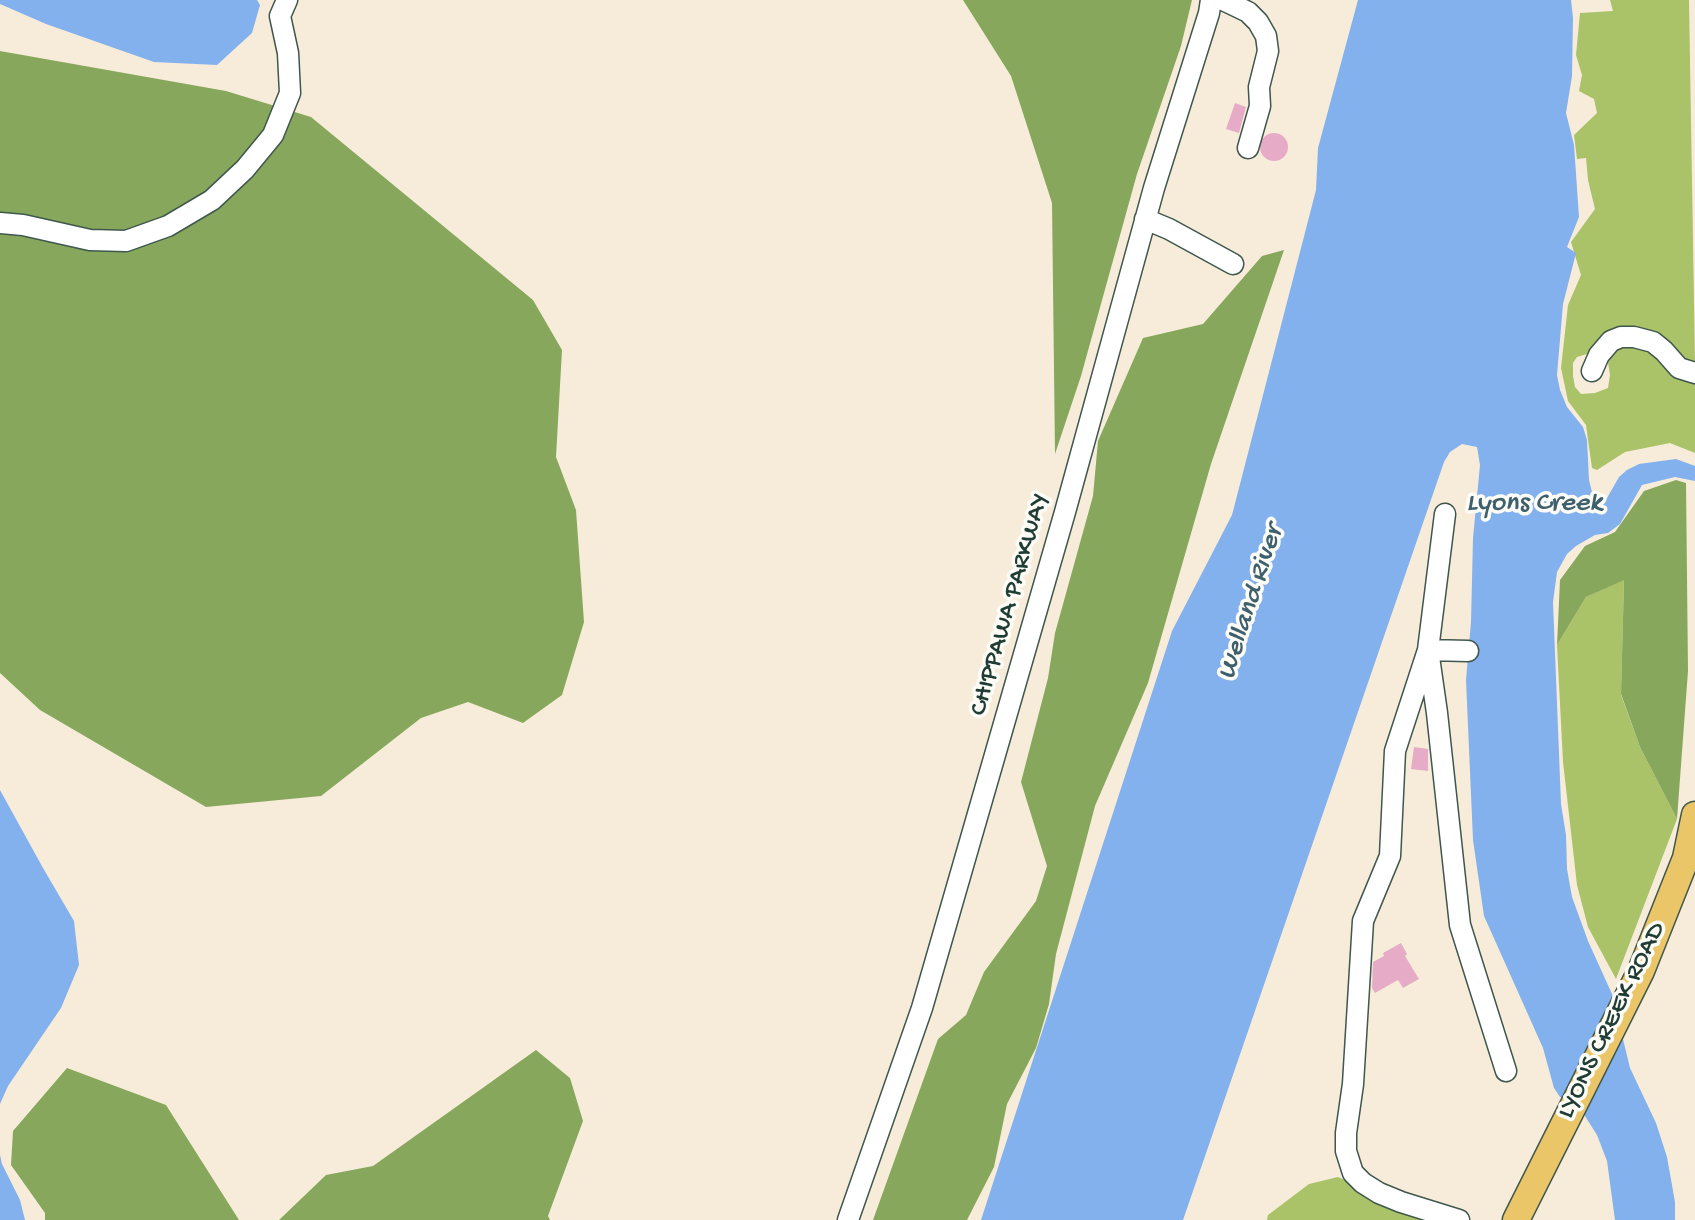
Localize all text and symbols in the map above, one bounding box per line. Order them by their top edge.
water label: Lyons Creek [1466,488,1602,522]
street label: CHIPPAWA PARKWAY [964,490,1058,720]
water label: Welland River [1211,522,1293,684]
street label: LYONS CREEK ROAD [1552,918,1674,1124]

